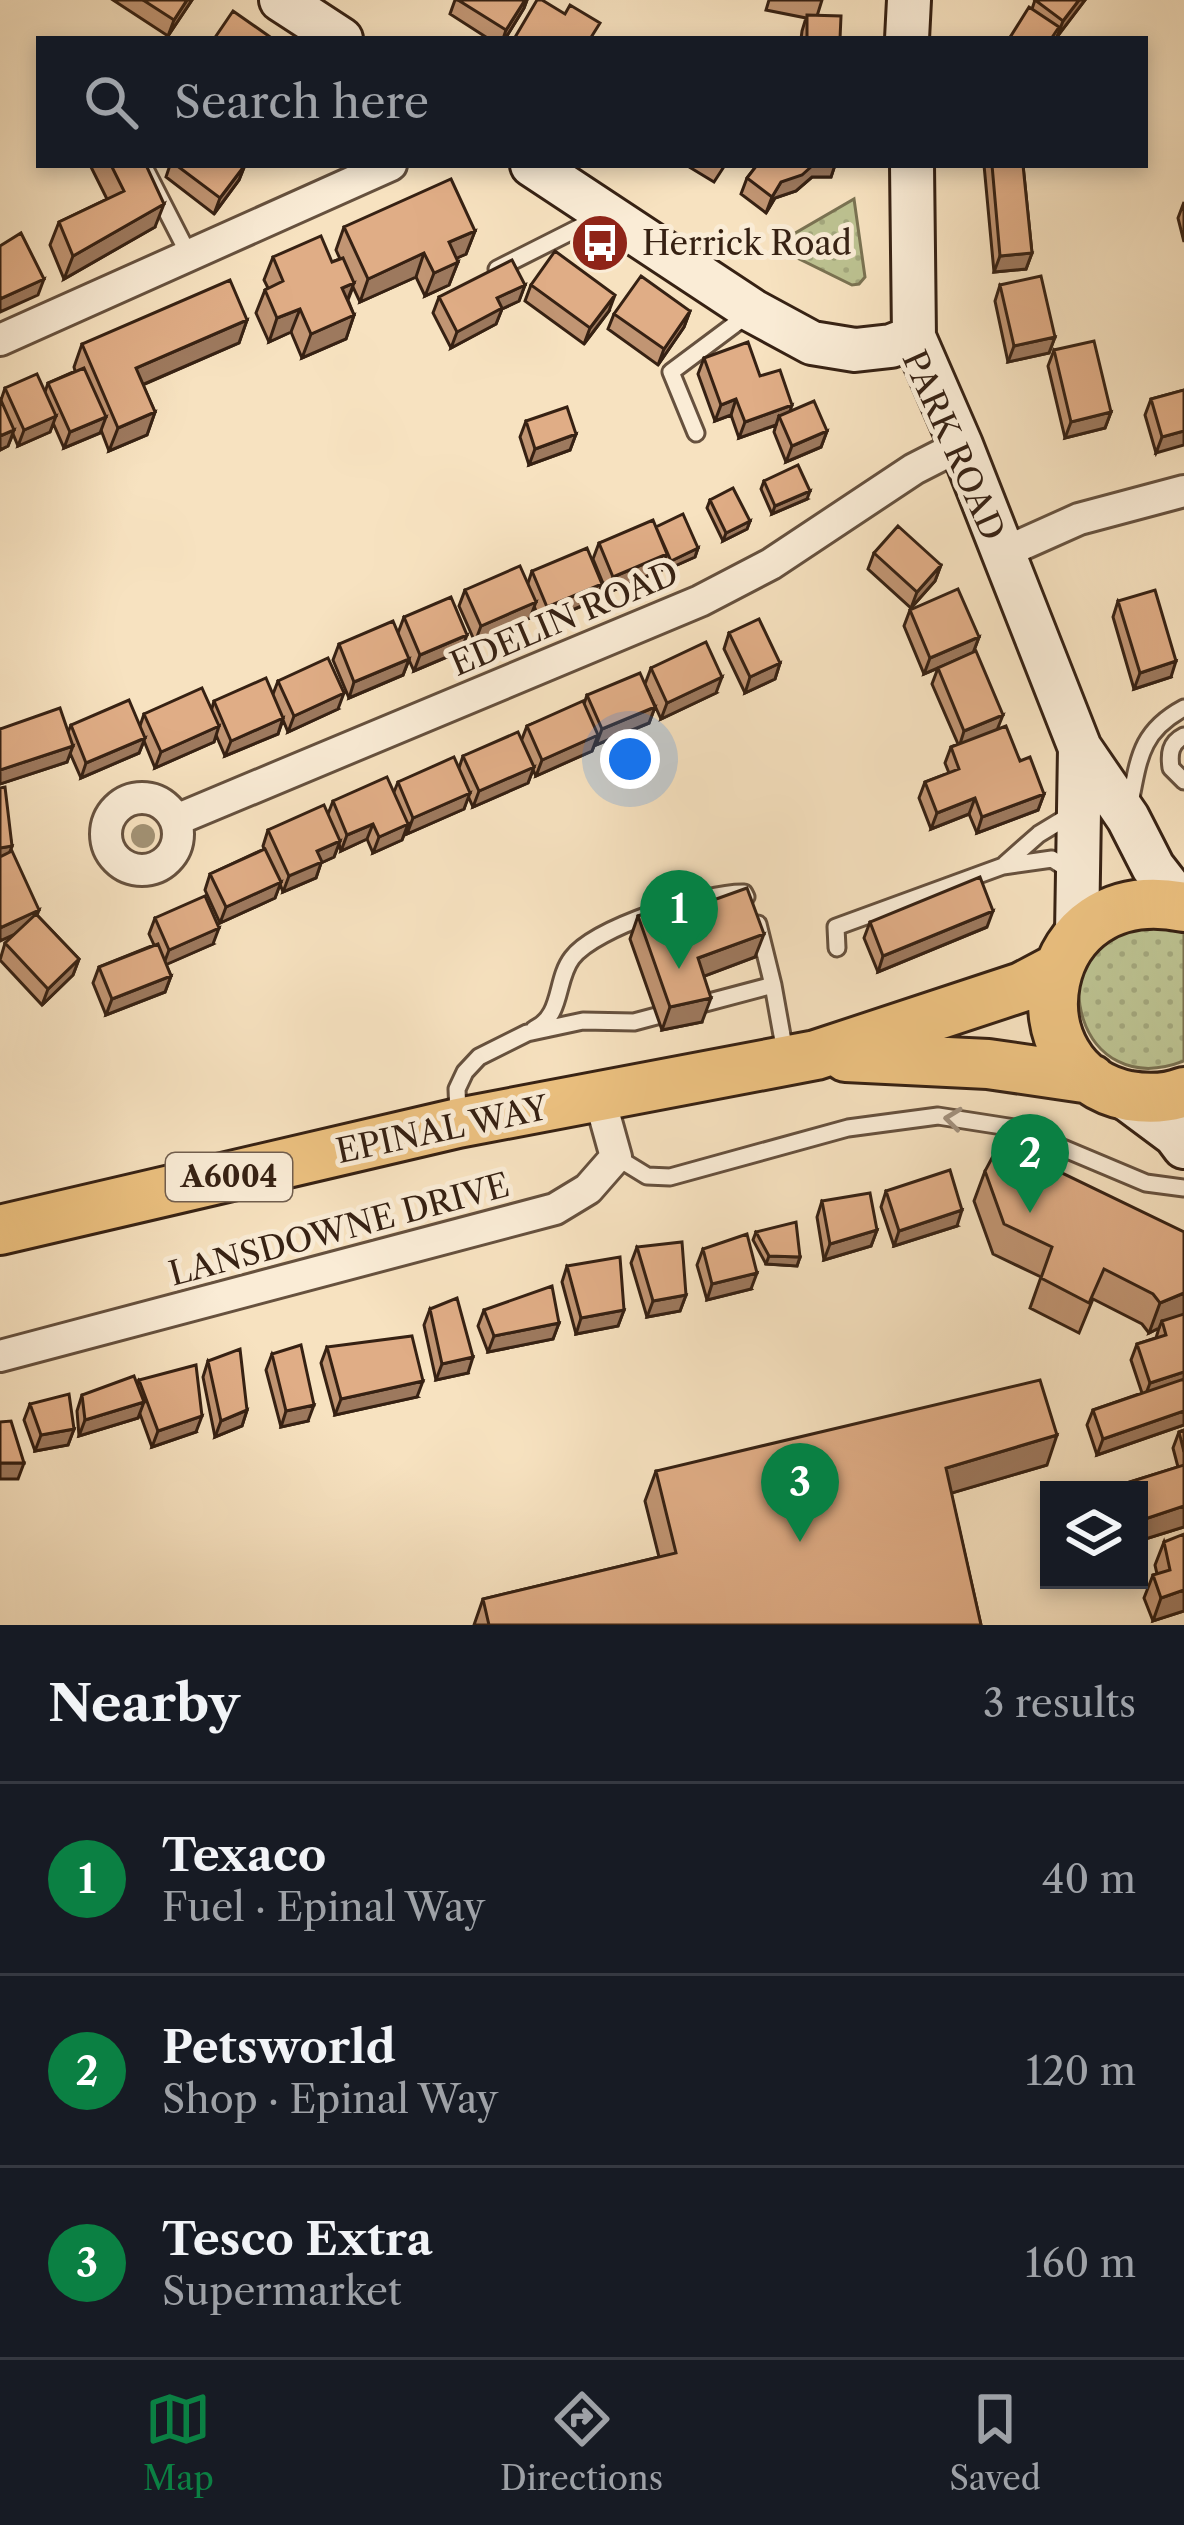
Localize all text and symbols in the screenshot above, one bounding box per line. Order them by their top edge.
search box [36,36,1148,168]
icon: search [78,69,144,135]
text: Search here [174,74,429,130]
bus stop icon: Herrick Road [569,212,631,274]
place label: Herrick Road [642,223,852,264]
street label: PARK ROAD [893,344,1014,547]
street label: EDELIN ROAD [444,552,684,685]
your location [600,729,660,789]
pin: 1 [640,870,718,969]
street label: EPINAL WAY [332,1087,552,1172]
one-way arrow [943,1106,963,1132]
pin: 2 [991,1114,1069,1213]
road number: A6004 [166,1153,292,1201]
street label: LANSDOWNE DRIVE [164,1164,514,1295]
pin: 3 [761,1443,839,1542]
map controls [1040,1481,1148,1589]
button: layers [1040,1481,1148,1589]
text: Nearby [48,1672,240,1734]
text: 3 results [983,1679,1136,1727]
text: Texaco [162,1827,326,1883]
text: 1 [78,1855,96,1903]
text: 40 m [1042,1855,1136,1903]
text: Fuel · Epinal Way [162,1883,485,1931]
text: Petsworld [162,2019,396,2075]
text: 2 [75,2047,99,2095]
text: 120 m [1026,2047,1136,2095]
text: Shop · Epinal Way [162,2075,498,2123]
text: Tesco Extra [162,2211,433,2267]
text: 3 [76,2239,98,2287]
text: 160 m [1025,2239,1136,2287]
text: Supermarket [162,2267,402,2315]
tab: Map [143,2386,214,2499]
tab: Directions [500,2386,663,2499]
tab: Saved [949,2386,1041,2499]

